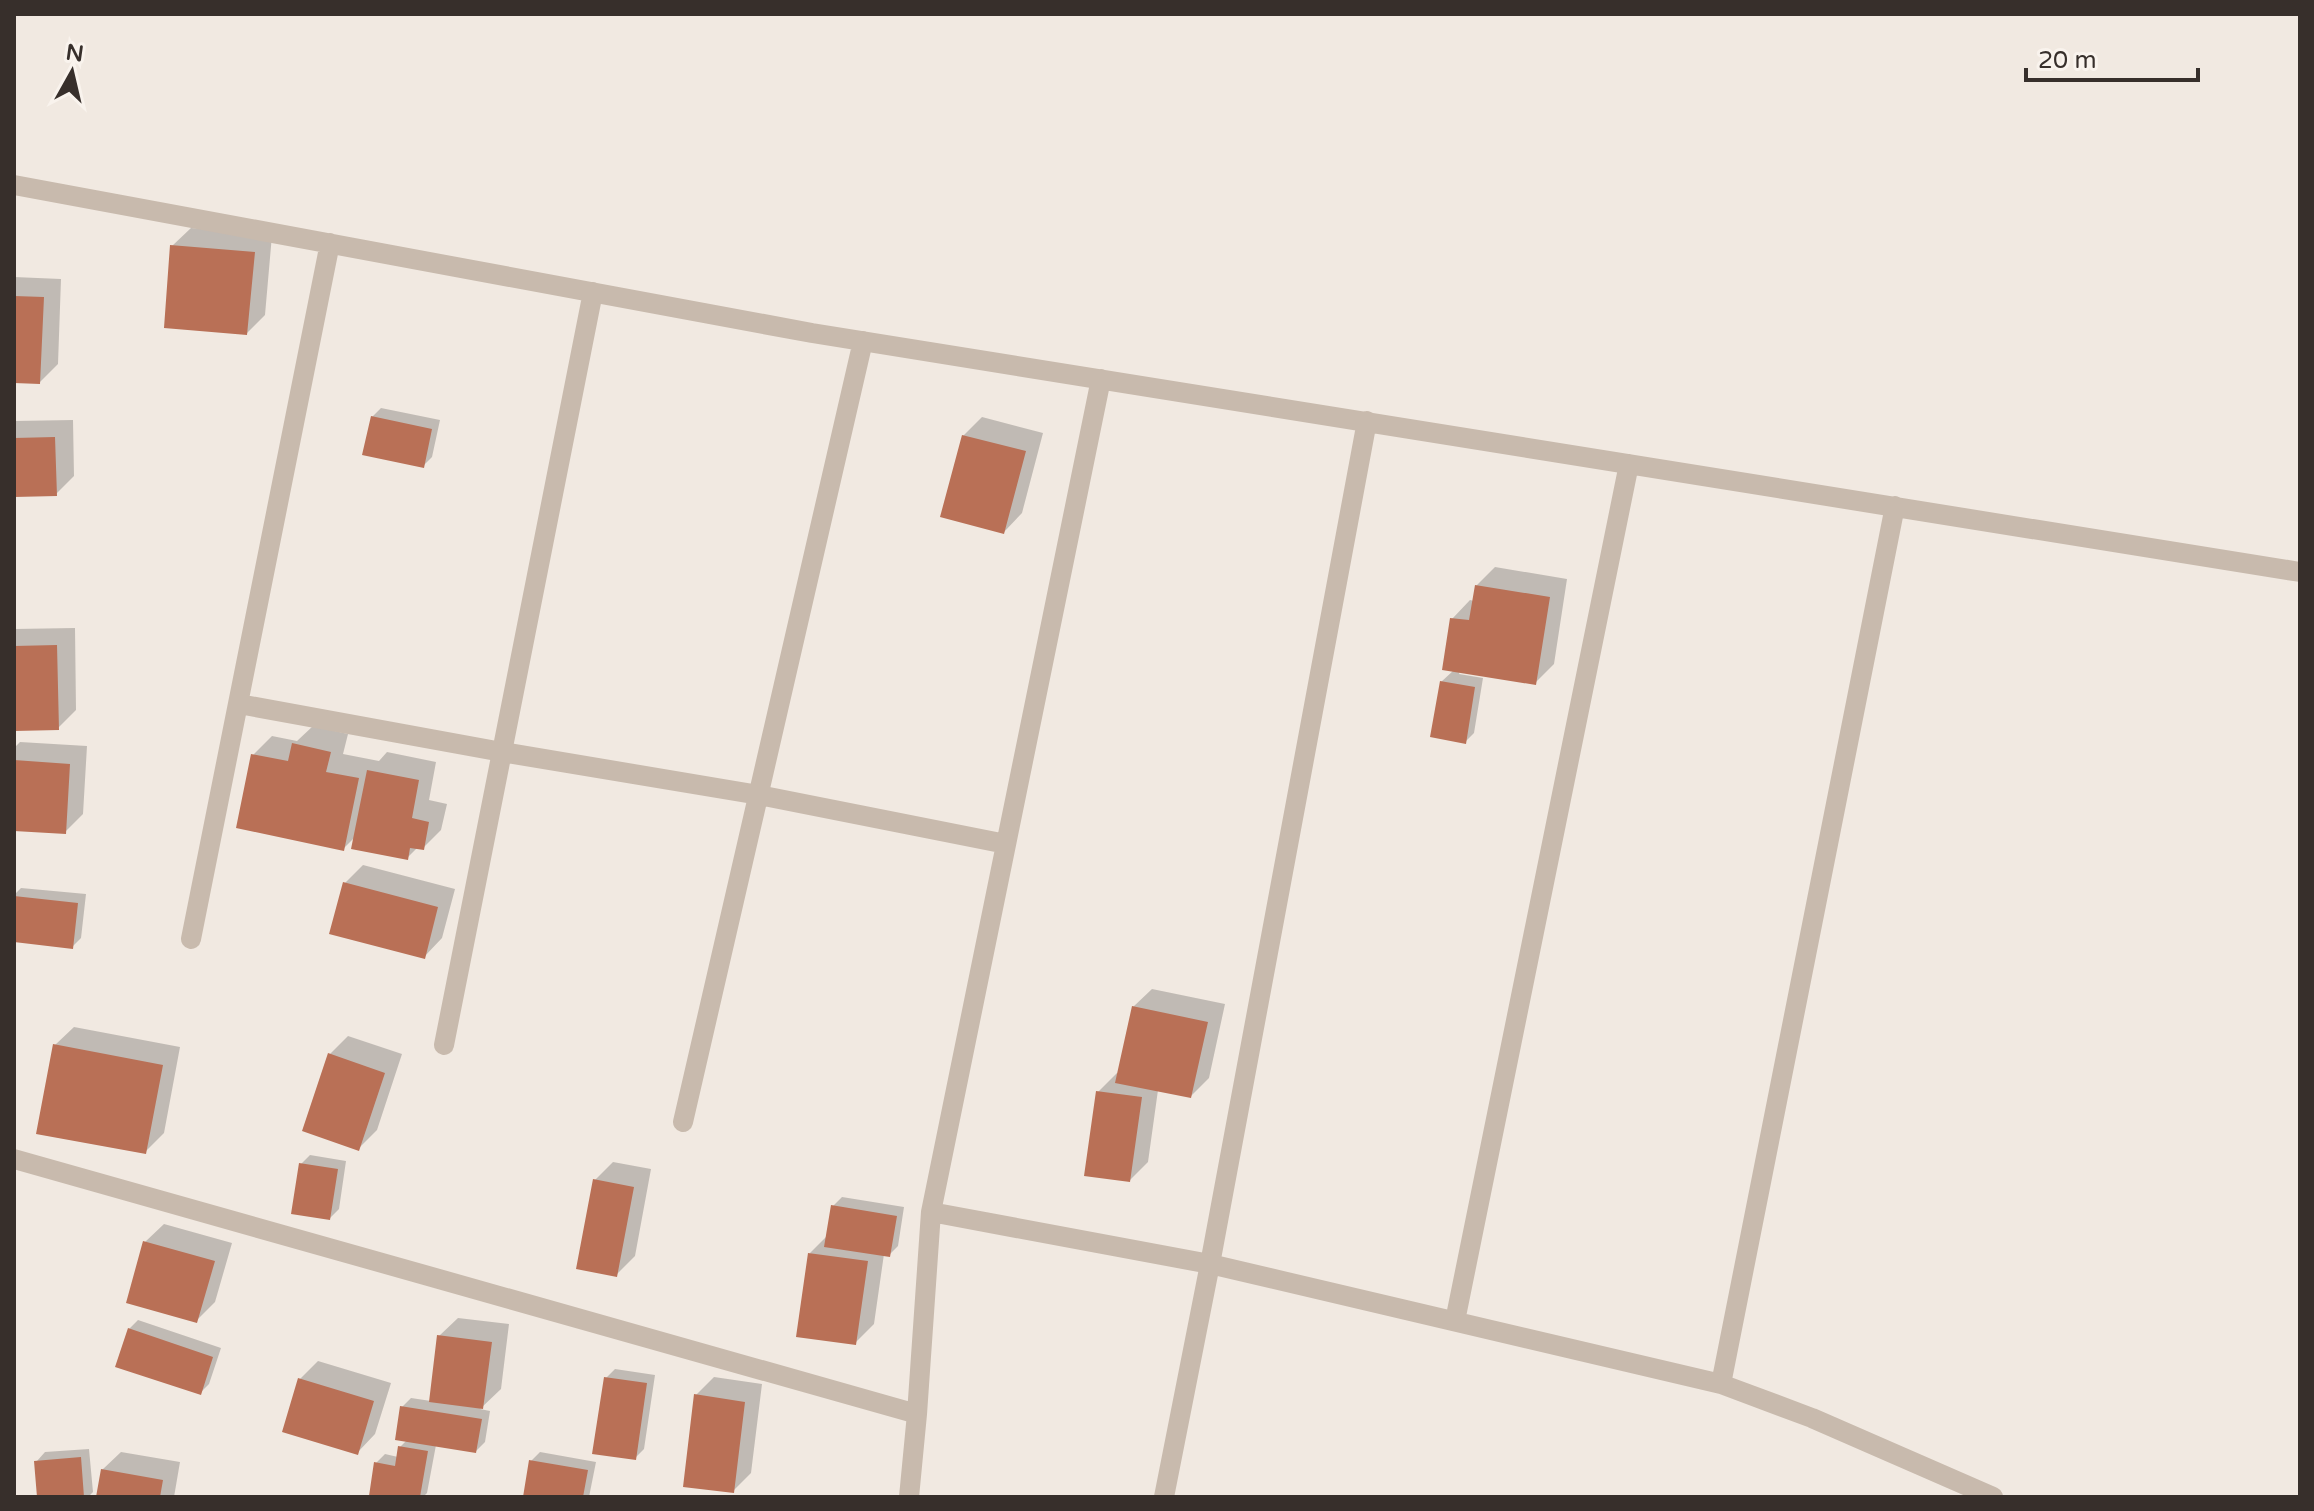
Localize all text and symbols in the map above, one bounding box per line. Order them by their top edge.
north arrow [32,32,112,112]
scale bar [2026,32,2198,82]
text: N [64,39,85,67]
text: 20 m [2038,46,2096,75]

